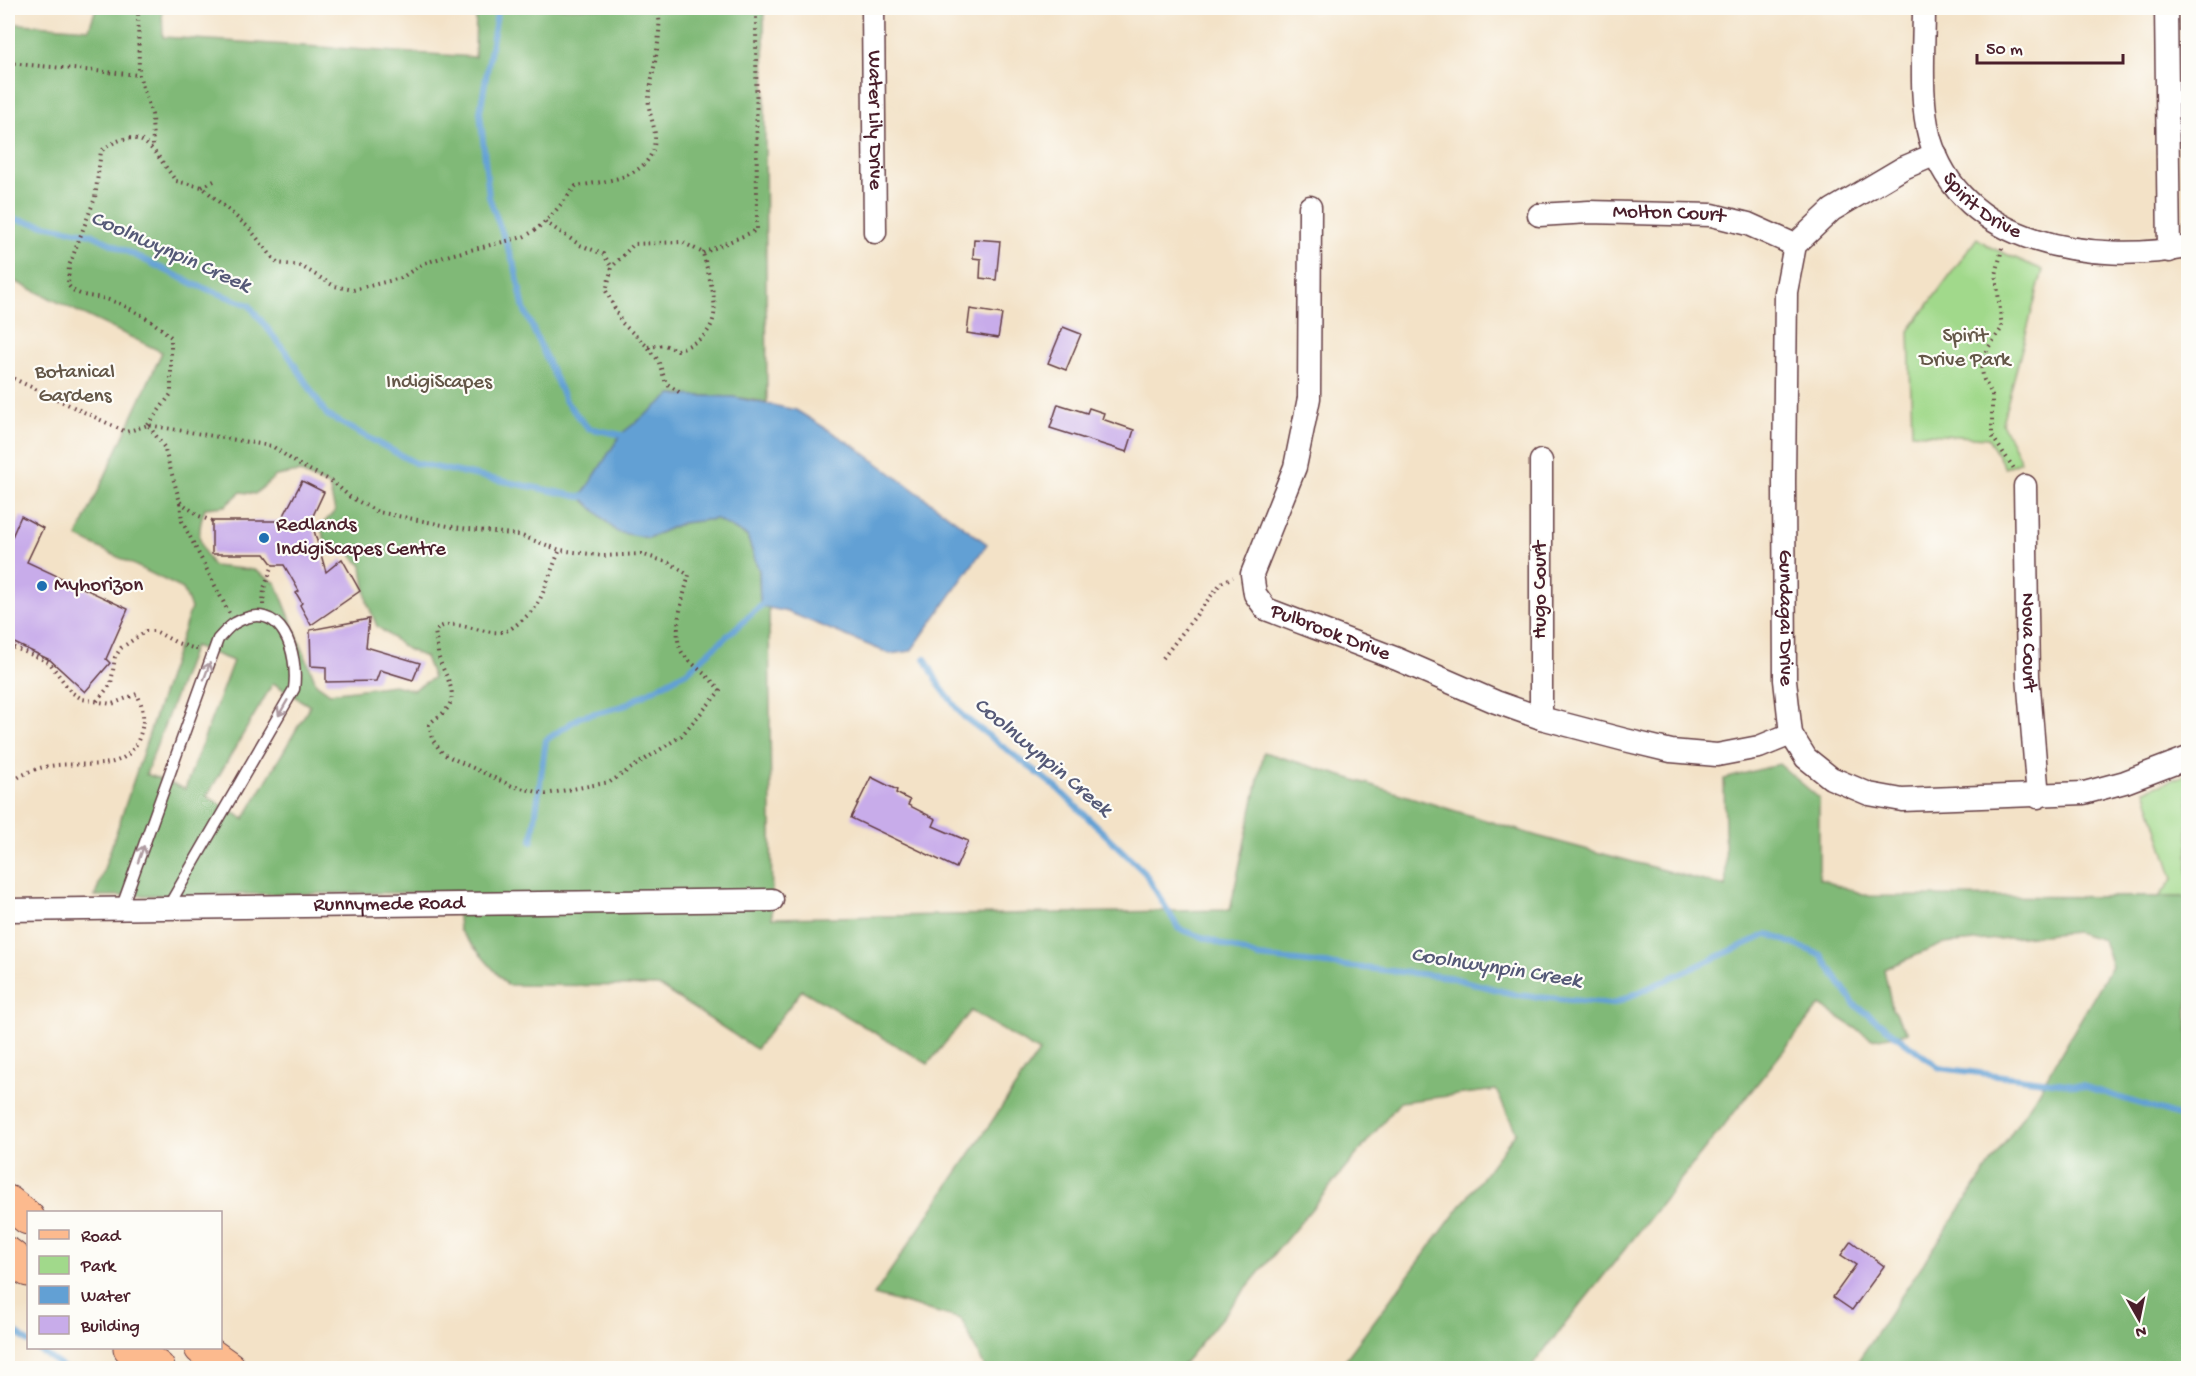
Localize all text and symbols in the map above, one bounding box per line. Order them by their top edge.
scale bar [1977,27,2122,65]
text: 50 m [1986,40,2023,61]
street label: Water Lily Drive [861,50,887,191]
street label: Spirit Drive [1936,168,2026,246]
street label: Molton Court [1612,200,1730,231]
water label: Coolnwynpin Creek [86,206,256,301]
park label: Spirit Drive Park [1918,325,2013,374]
park label: Botanical Gardens [34,361,115,410]
park label: IndigiScapes [386,371,493,396]
place label: Redlands IndigiScapes Centre [276,514,447,563]
marker: Redlands IndigiScapes Centre [257,531,271,545]
street label: Hugo Court [1529,539,1554,639]
street label: Gundagai Drive [1772,550,1798,688]
place label: Myhorizon [54,574,143,599]
marker: Myhorizon [35,579,49,593]
street label: Nova Court [2014,592,2042,695]
street label: Pulbrook Drive [1265,599,1395,668]
one-way arrow [202,662,213,681]
water label: Coolnwynpin Creek [968,693,1118,825]
one-way arrow [277,699,288,717]
one-way arrow [136,845,147,864]
street label: Runnymede Road [313,892,466,919]
water label: Coolnwynpin Creek [1409,943,1585,996]
legend [27,1211,222,1349]
text: Road [81,1227,122,1248]
text: Park [80,1257,117,1278]
text: Water [81,1287,131,1308]
north arrow [2109,1289,2169,1349]
text: Building [80,1317,140,1338]
text: N [2134,1320,2147,1341]

